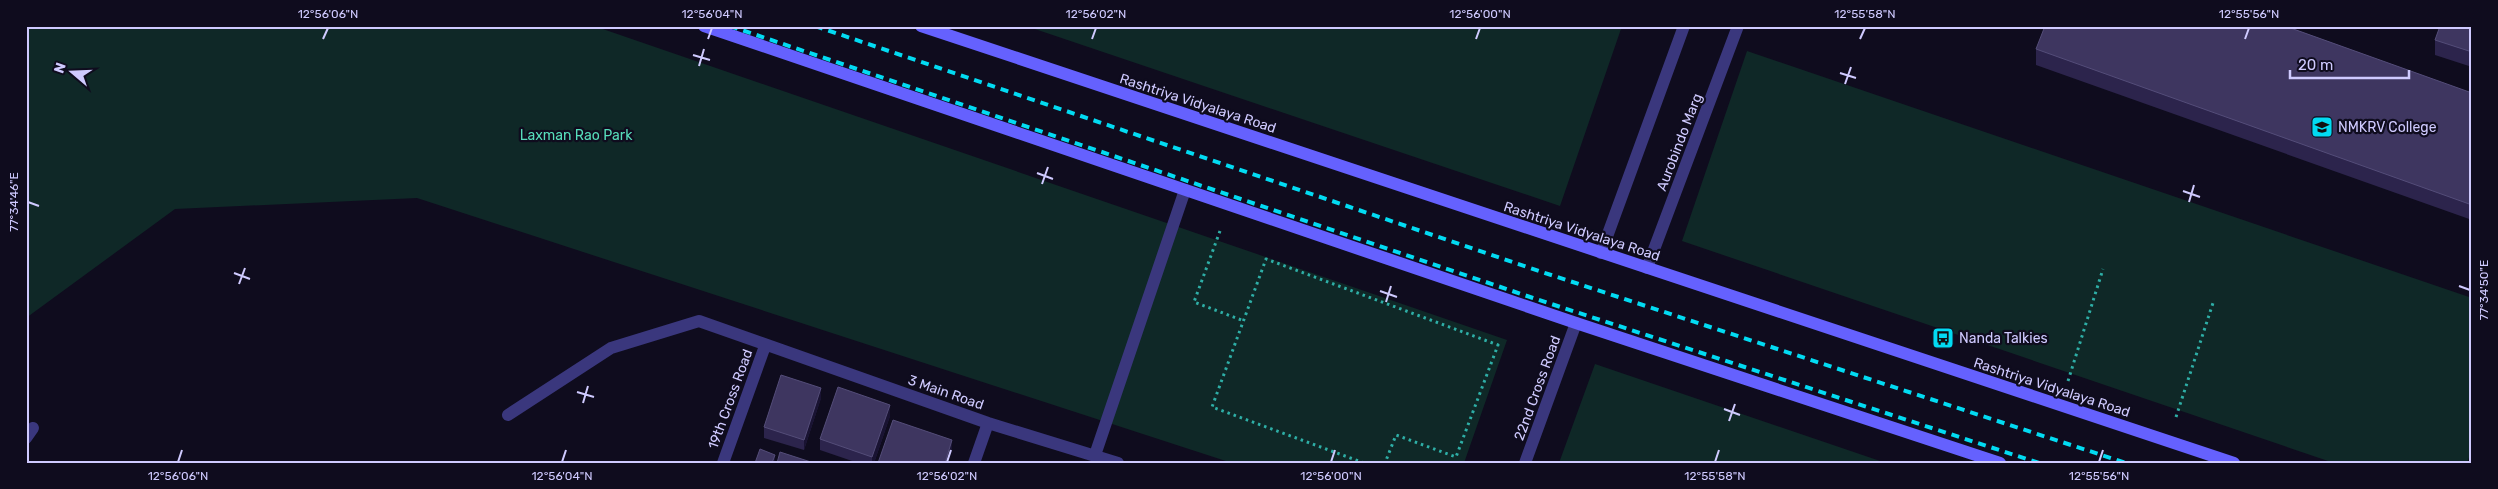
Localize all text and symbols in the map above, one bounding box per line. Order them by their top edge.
text: 12°56'06"N [298,7,358,21]
text: 12°56'04"N [681,7,743,21]
text: 12°56'02"N [1066,7,1126,21]
text: 12°56'00"N [1449,7,1511,21]
text: 12°55'58"N [1834,7,1896,21]
text: 12°55'56"N [2219,7,2279,21]
north arrow [48,48,98,98]
scale bar [2290,48,2409,80]
text: 20 m [2298,56,2333,74]
text: N [51,60,70,75]
street label: Rashtriya Vidyalaya Road [1117,70,1278,137]
street label: Aurobindo Marg [1653,91,1706,193]
school or university icon: NMKRV College [2310,115,2334,139]
place label: NMKRV College [2338,119,2437,136]
park label: Laxman Rao Park [520,127,633,144]
text: 77°34'46"E [7,172,21,232]
street label: Rashtriya Vidyalaya Road [1501,198,1662,265]
text: 77°34'50"E [2477,260,2491,320]
bus stop icon: Nanda Talkies [1931,326,1955,350]
place label: Nanda Talkies [1959,330,2048,347]
street label: 22nd Cross Road [1511,334,1564,443]
street label: 19th Cross Road [704,347,756,451]
street label: Rashtriya Vidyalaya Road [1971,354,2132,421]
street label: 3 Main Road [906,372,986,413]
text: 12°56'06"N [148,469,208,483]
text: 12°56'04"N [531,469,593,483]
text: 12°56'02"N [917,469,977,483]
text: 12°56'00"N [1300,469,1362,483]
text: 12°55'58"N [1684,469,1746,483]
text: 12°55'56"N [2069,469,2129,483]

